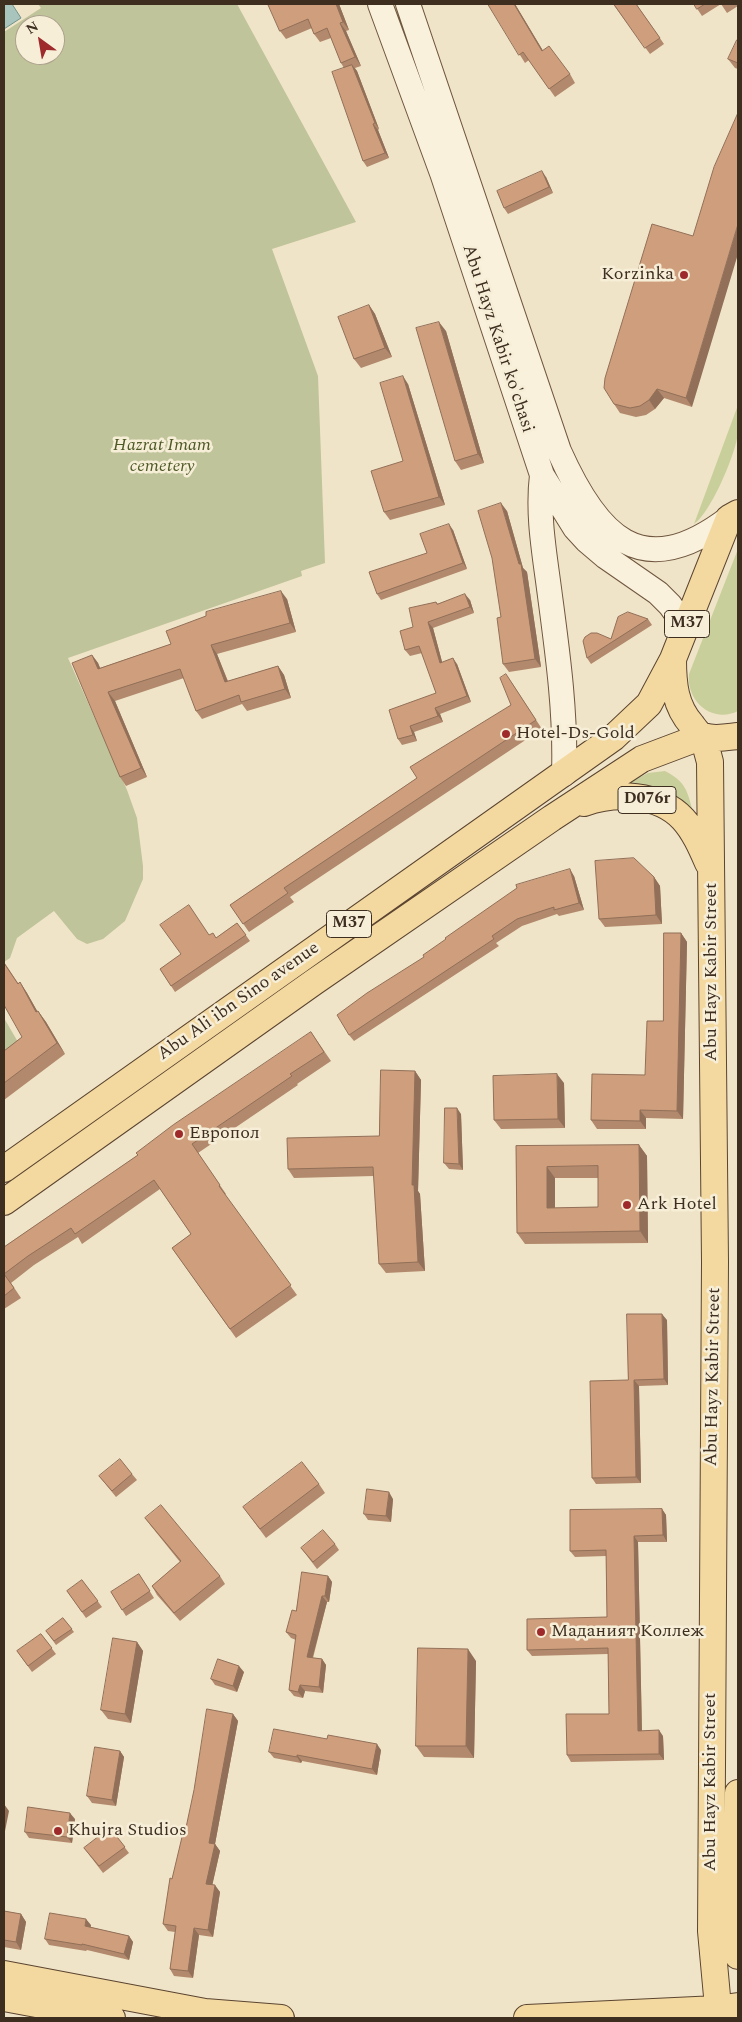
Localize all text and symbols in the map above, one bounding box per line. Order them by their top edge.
north arrow [15,15,65,65]
text: N [22,16,43,40]
street label: Abu Hayz Kabir ko'chasi [456,242,538,436]
place label: Korzinka [601,264,674,286]
marker: Korzinka [678,269,690,281]
park label: Hazrat Imam cemetery [113,435,211,478]
road number: M37 [664,610,710,638]
place label: Hotel-Ds-Gold [516,723,635,745]
marker: Hotel-Ds-Gold [500,728,512,740]
road number: D076r [618,786,676,814]
street label: Abu Hayz Kabir Street [701,883,723,1061]
road number: M37 [326,911,372,938]
street label: Abu Ali ibn Sino avenue [154,938,324,1066]
place label: Европол [189,1123,260,1145]
marker: Европол [173,1128,185,1140]
place label: Ark Hotel [637,1194,717,1216]
marker: Ark Hotel [621,1199,633,1211]
street label: Abu Hayz Kabir Street [702,1287,726,1467]
place label: Маданият Коллеж [551,1621,704,1643]
marker: Маданият Коллеж [535,1626,547,1638]
street label: Abu Hayz Kabir Street [700,1693,722,1871]
place label: Khujra Studios [68,1820,187,1842]
marker: Khujra Studios [52,1825,64,1837]

